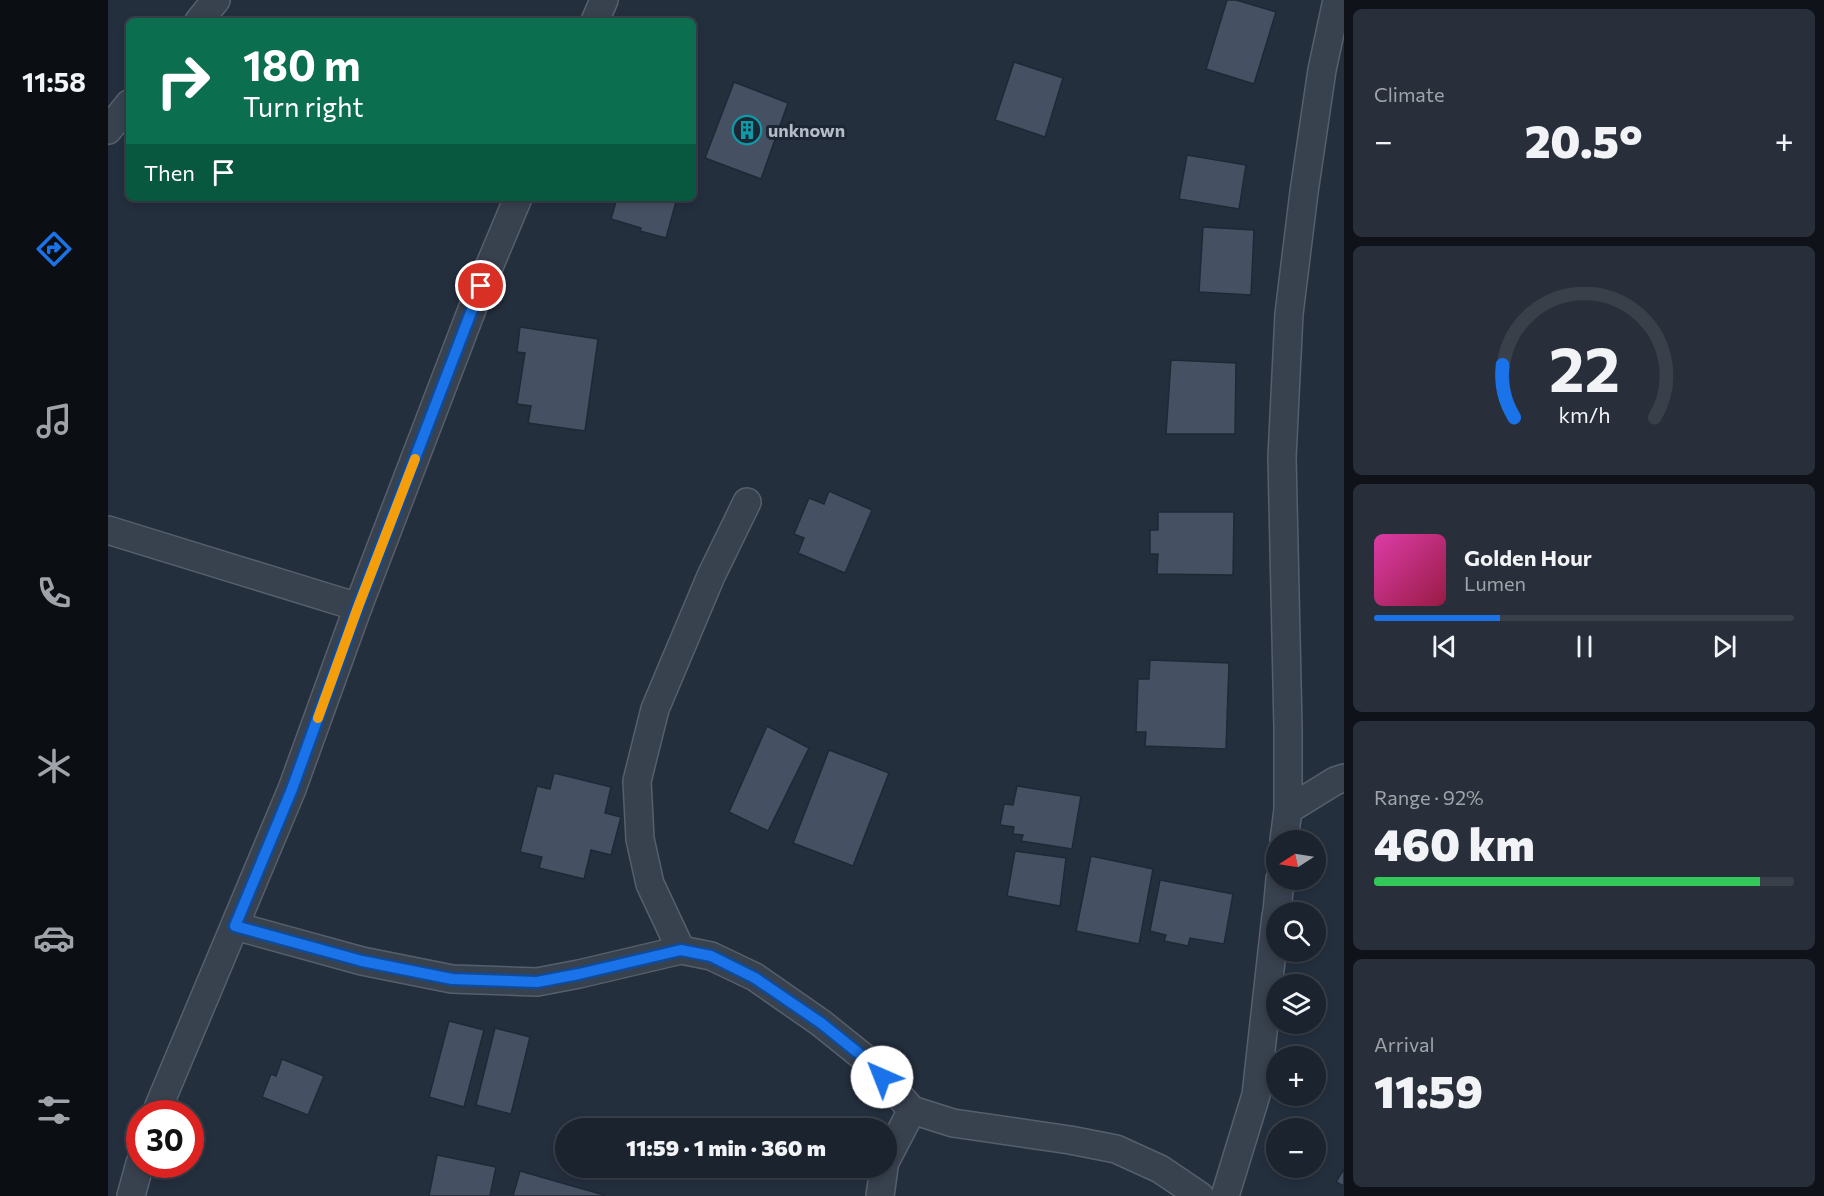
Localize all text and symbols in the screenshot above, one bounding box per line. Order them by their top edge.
text: 180 m [243,38,361,90]
icon: right [144,42,222,120]
text: 11:58 [22,65,86,98]
text: Climate [1374,82,1444,106]
text: Turn right [243,90,363,123]
text: 20.5° [1525,112,1643,167]
building icon: unknown [731,114,763,146]
place label: unknown [768,119,845,141]
text: − [1374,119,1393,160]
text: + [1775,119,1794,160]
icon: arrive [207,156,240,189]
text: Then [144,159,195,186]
icon: directions [33,228,75,270]
pin [455,260,506,311]
icon: arrive [464,269,497,302]
text: 22 [1548,329,1620,405]
icon: music [33,400,75,442]
text: km/h [1558,401,1610,427]
text: Golden Hour [1464,544,1592,571]
text: Lumen [1464,571,1526,595]
icon: phone [33,572,75,614]
icon: previous [1428,630,1461,663]
icon: pause [1568,630,1601,663]
icon: next [1708,630,1741,663]
icon: climate [33,745,75,787]
text: Range · 92% [1374,785,1484,809]
text: 460 km [1374,815,1535,870]
north arrow [1266,830,1326,890]
map controls [1266,830,1326,1178]
button: search [1266,902,1326,962]
icon: car [33,917,75,959]
button: layers [1266,974,1326,1034]
text: Arrival [1374,1032,1435,1056]
position arrow [850,1045,914,1109]
button: + [1266,1046,1326,1106]
text: 11:59 [1374,1062,1483,1117]
icon: filters [33,1089,75,1131]
speed limit sign: 30 [126,1100,204,1178]
button: − [1266,1118,1326,1178]
text: 11:59 · 1 min · 360 m [626,1134,826,1161]

